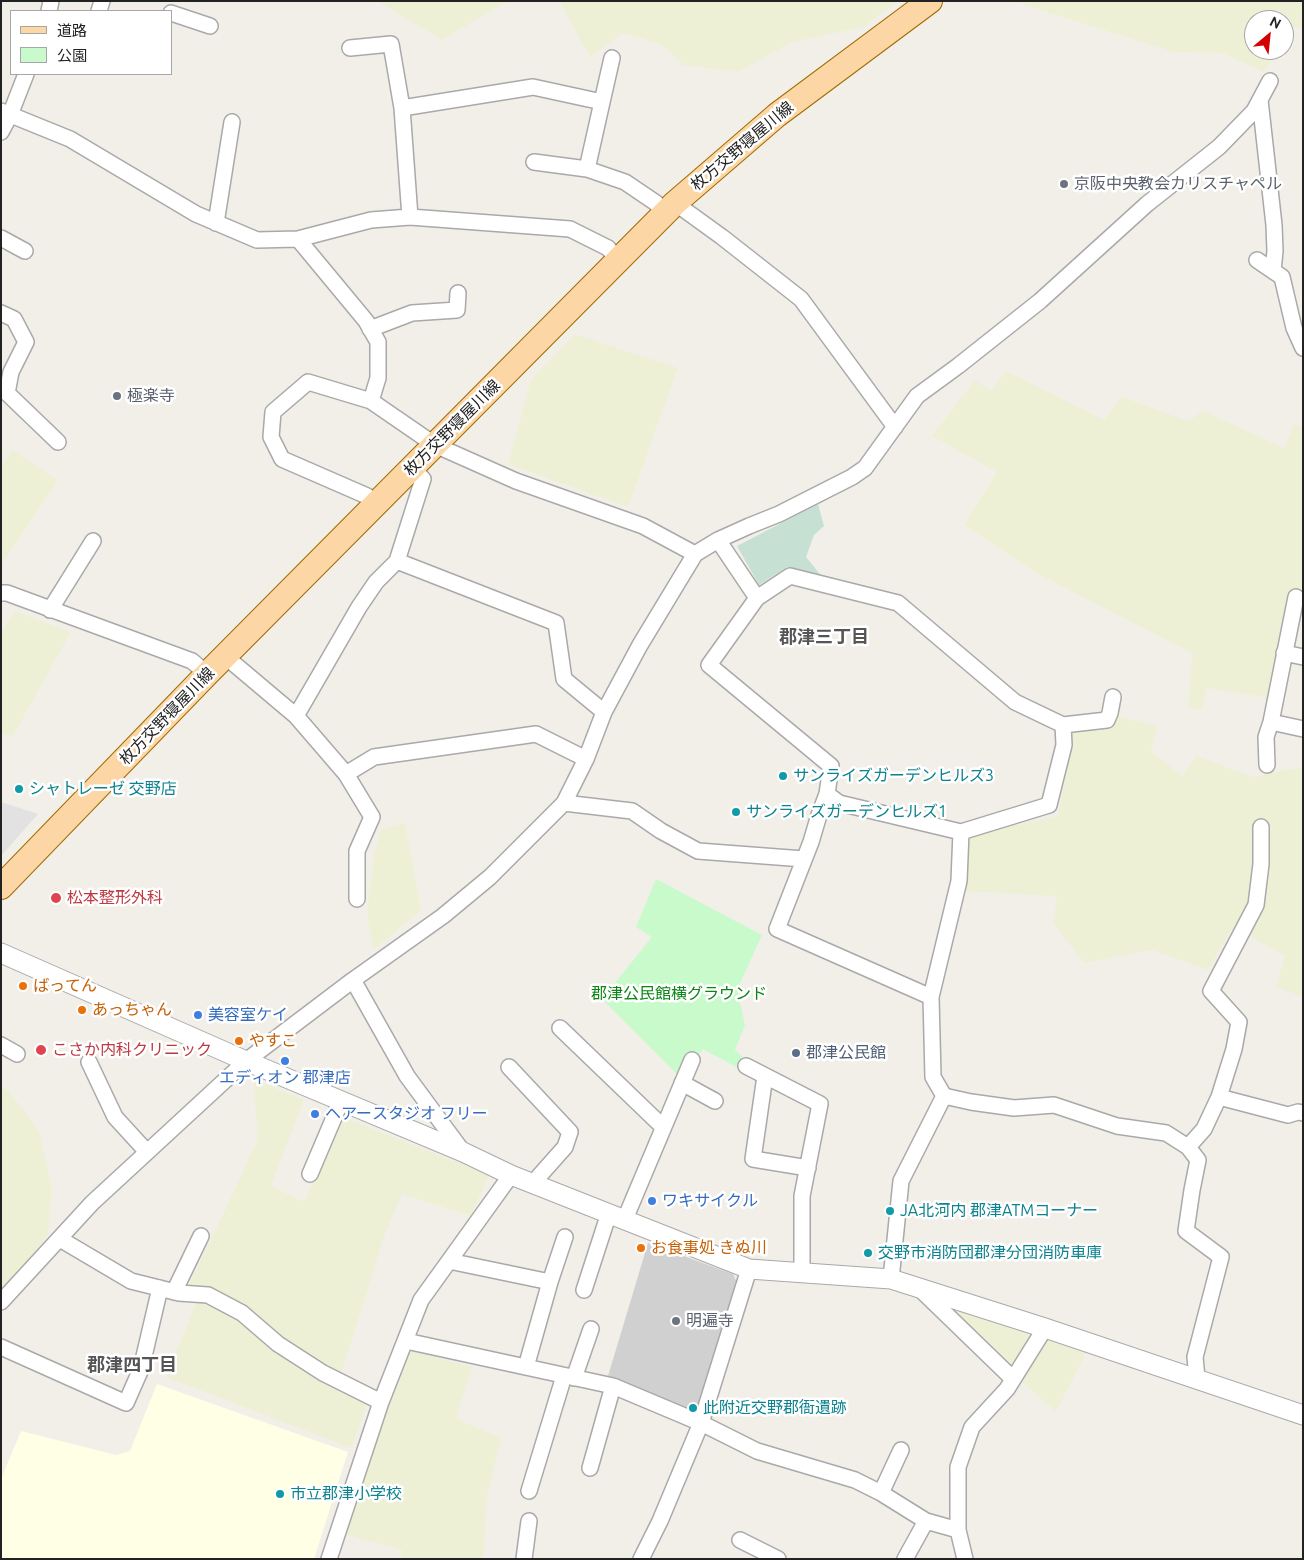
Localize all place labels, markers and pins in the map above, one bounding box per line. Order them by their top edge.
place label: 京阪中央教会カリスチャペル [1074,174,1282,194]
marker: 京阪中央教会カリスチャペル [1058,178,1070,190]
place label: 極楽寺 [127,386,175,406]
marker: 極楽寺 [111,390,123,402]
place label: サンライズガーデンヒルズ3 [793,766,994,786]
marker: サンライズガーデンヒルズ3 [777,770,789,782]
place label: シャトレーゼ 交野店 [29,779,177,799]
marker: シャトレーゼ 交野店 [13,783,25,795]
place label: サンライズガーデンヒルズ1 [746,802,947,822]
marker: サンライズガーデンヒルズ1 [730,806,742,818]
place label: 松本整形外科 [67,888,163,908]
marker: 松本整形外科 [49,891,63,905]
place label: ばってん [33,976,97,996]
marker: ばってん [17,980,29,992]
place label: あっちゃん [92,1000,172,1020]
marker: あっちゃん [76,1004,88,1016]
place label: 美容室ケイ [208,1005,288,1025]
marker: 美容室ケイ [192,1009,204,1021]
place label: やすこ [249,1031,297,1051]
marker: やすこ [233,1035,245,1047]
place label: こさか内科クリニック [52,1040,212,1060]
marker: こさか内科クリニック [34,1043,48,1057]
place label: 郡津公民館 [806,1043,886,1063]
marker: 郡津公民館 [790,1047,802,1059]
marker: エディオン 郡津店 [279,1055,291,1067]
place label: エディオン 郡津店 [219,1068,351,1088]
place label: ヘアースタジオ フリー [325,1104,488,1124]
marker: ヘアースタジオ フリー [309,1108,321,1120]
place label: ワキサイクル [662,1191,758,1211]
marker: ワキサイクル [646,1195,658,1207]
place label: JA北河内 郡津ATMコーナー [900,1201,1098,1221]
marker: JA北河内 郡津ATMコーナー [884,1205,896,1217]
place label: お食事処 きぬ川 [651,1238,767,1258]
marker: お食事処 きぬ川 [635,1242,647,1254]
place label: 交野市消防団郡津分団消防車庫 [878,1243,1102,1263]
marker: 交野市消防団郡津分団消防車庫 [862,1247,874,1259]
place label: 明遍寺 [686,1311,734,1331]
marker: 明遍寺 [670,1315,682,1327]
place label: 此附近交野郡衙遺跡 [703,1398,847,1418]
marker: 此附近交野郡衙遺跡 [687,1402,699,1414]
place label: 市立郡津小学校 [290,1484,402,1504]
marker: 市立郡津小学校 [274,1488,286,1500]

